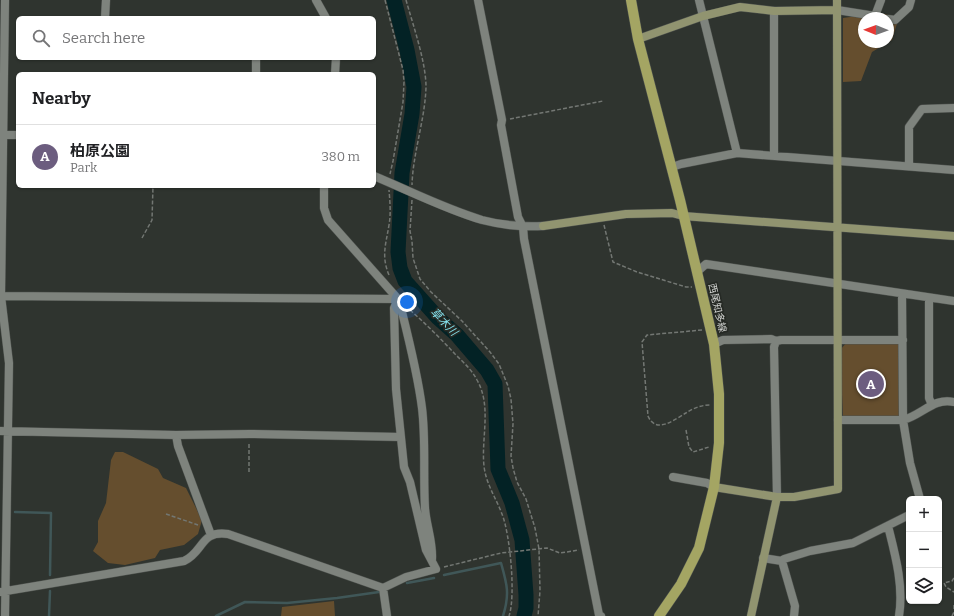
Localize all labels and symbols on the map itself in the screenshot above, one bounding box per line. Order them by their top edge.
north arrow [858,12,894,48]
street label: 西尾知多線 [706,282,728,334]
your location [397,292,417,312]
water label: 草木川 [428,306,461,339]
pin: A [858,369,884,399]

